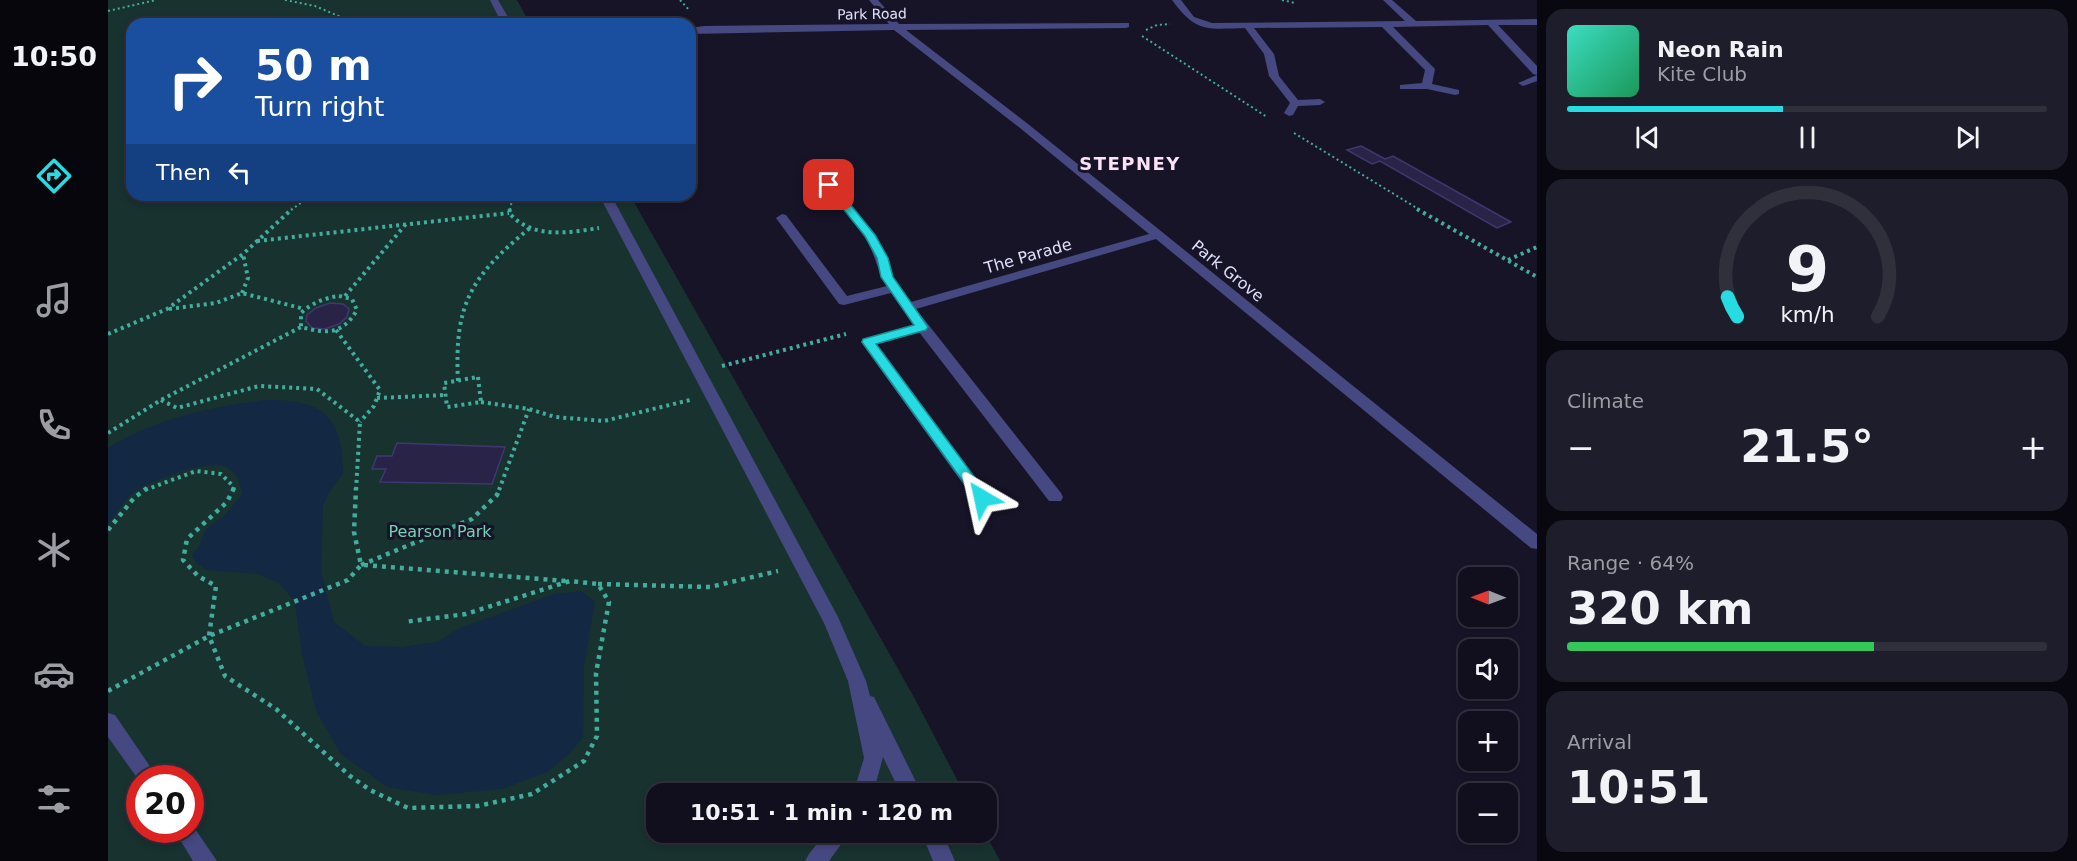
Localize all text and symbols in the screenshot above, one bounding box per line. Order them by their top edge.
street label: Park Road [837,5,907,23]
text: Neon Rain [1657,37,1784,62]
text: 10:50 [11,41,97,72]
text: 50 m [255,41,372,90]
icon: right [156,42,234,120]
text: Kite Club [1657,62,1747,86]
text: Turn right [255,91,384,122]
icon: previous [1631,121,1664,154]
icon: pause [1791,121,1824,154]
icon: next [1951,121,1984,154]
district label: STEPNEY [1079,153,1181,174]
icon: directions [33,155,75,197]
icon: left [223,156,256,189]
pin [803,159,854,210]
text: Then [156,160,211,185]
icon: arrive [812,168,845,201]
text: 9 [1785,233,1829,306]
street label: The Parade [981,234,1074,278]
street label: Park Grove [1188,236,1268,306]
icon: music [33,279,75,321]
text: km/h [1780,303,1834,328]
text: Climate [1567,389,1644,413]
icon: phone [33,404,75,446]
text: 21.5° [1740,420,1874,473]
text: − [1567,428,1595,467]
text: + [2019,428,2047,467]
position arrow [950,466,1014,530]
park label: Pearson Park [388,522,492,541]
icon: climate [33,529,75,571]
text: Range · 64% [1567,551,1694,575]
north arrow [1458,567,1518,627]
map controls [1458,567,1518,843]
text: 320 km [1567,582,1753,635]
button: sound [1458,639,1518,699]
icon: car [33,653,75,695]
button: + [1458,711,1518,771]
text: Arrival [1567,730,1632,754]
text: 10:51 [1567,761,1710,814]
speed limit sign: 20 [126,765,204,843]
icon: filters [33,778,75,820]
button: − [1458,783,1518,843]
text: 10:51 · 1 min · 120 m [690,800,953,825]

